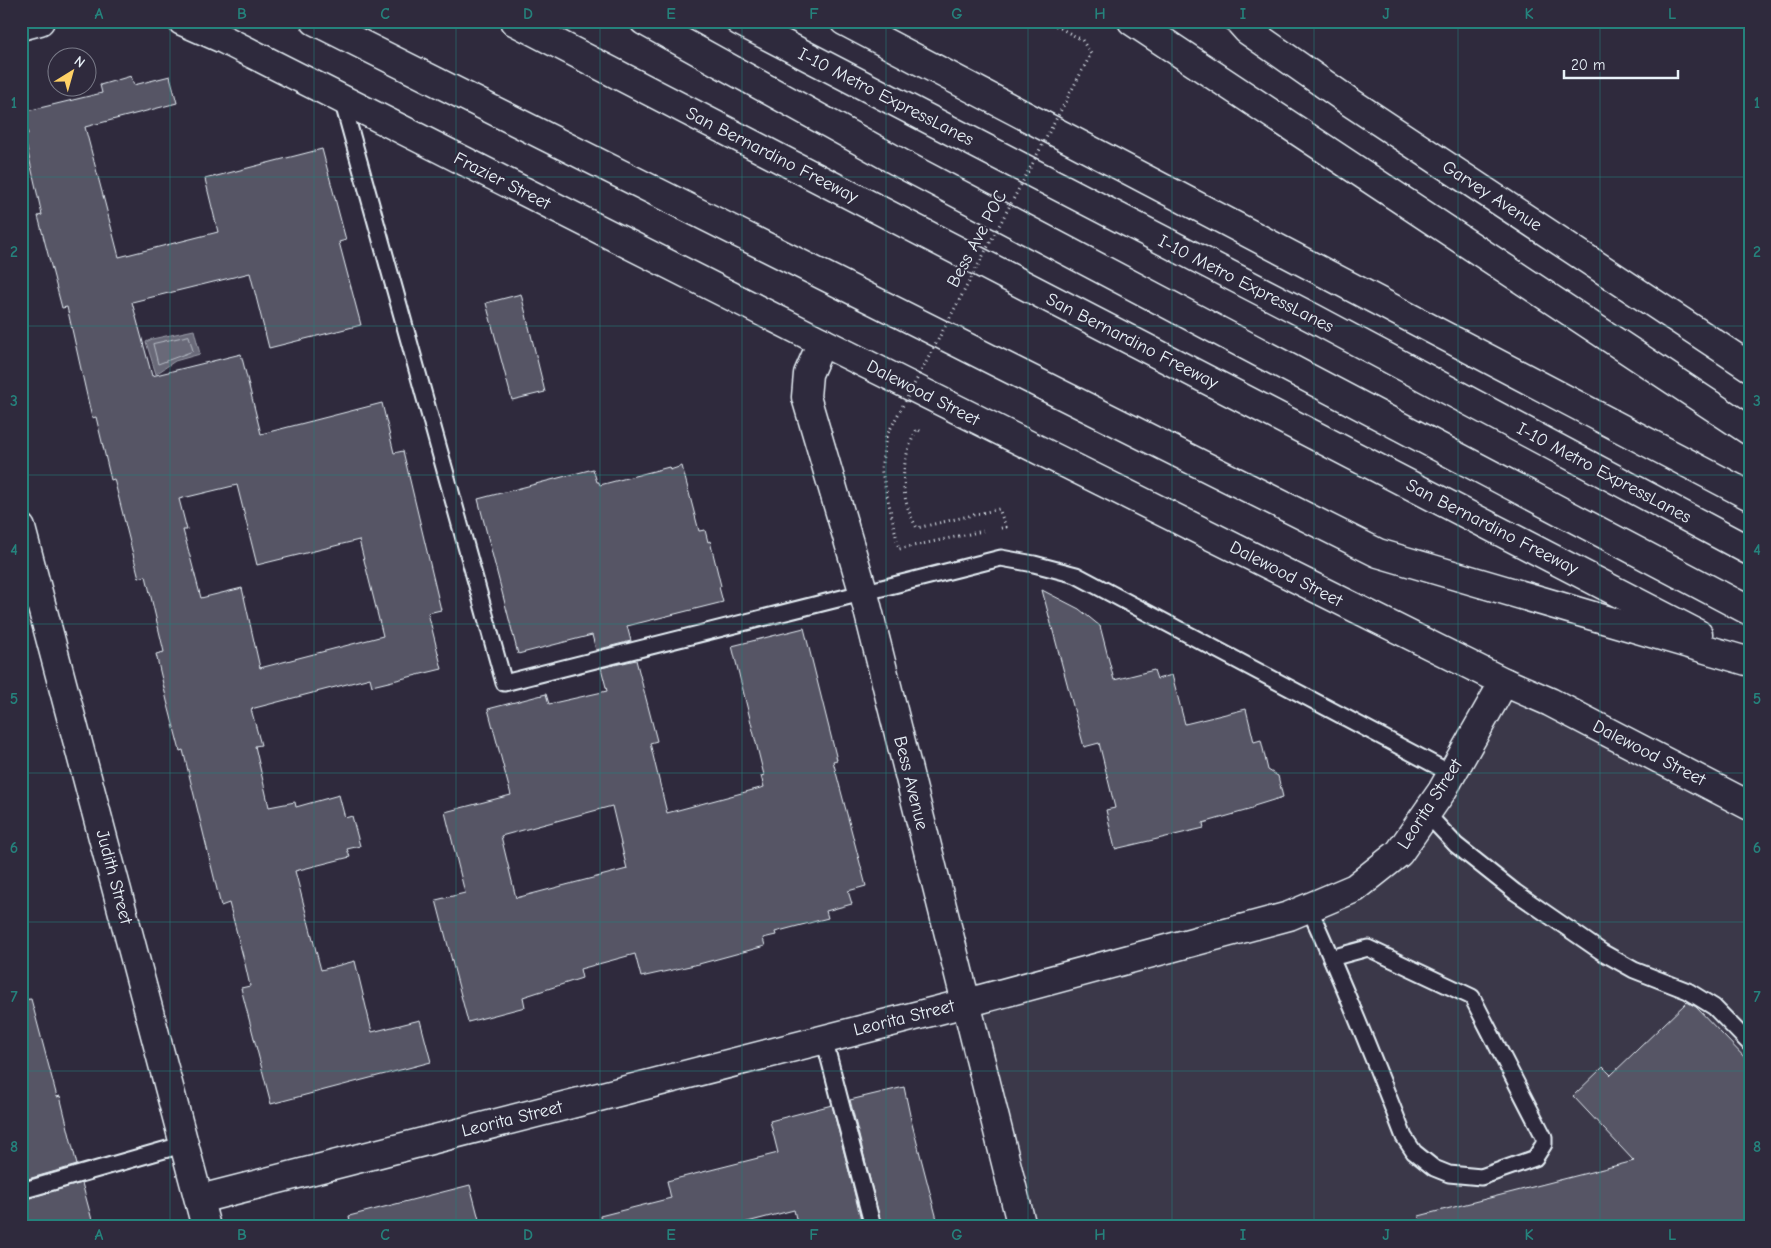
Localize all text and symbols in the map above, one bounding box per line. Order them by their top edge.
text: A [95,5,104,23]
text: B [237,5,247,23]
text: C [380,5,390,23]
text: D [523,5,533,23]
text: E [666,5,676,23]
text: F [809,5,819,23]
text: G [951,5,963,23]
text: H [1094,5,1106,23]
text: I [1240,5,1246,23]
text: J [1382,5,1390,23]
text: K [1524,5,1534,23]
text: L [1668,5,1676,23]
street label: I-10 Metro ExpressLanes [795,44,977,150]
north arrow [48,48,98,98]
scale bar [1564,48,1677,80]
text: N [71,52,88,72]
text: 20 m [1571,56,1605,74]
text: 1 [11,94,17,112]
text: 1 [1754,94,1760,112]
street label: San Bernardino Freeway [682,102,862,208]
street label: Frazier Street [450,148,555,215]
street label: Garvey Avenue [1438,156,1546,236]
street label: Bess Ave POC [943,187,1011,291]
street label: I-10 Metro ExpressLanes [1155,231,1337,337]
text: 2 [10,243,18,261]
text: 2 [1753,243,1761,261]
street label: San Bernardino Freeway [1042,288,1222,394]
street label: Dalewood Street [863,356,984,431]
text: 3 [10,392,18,410]
text: 3 [1753,392,1761,410]
street label: I-10 Metro ExpressLanes [1513,418,1695,528]
street label: San Bernardino Freeway [1402,474,1582,580]
street label: Dalewood Street [1226,537,1347,612]
text: 4 [10,541,18,559]
text: 4 [1753,541,1761,559]
text: 5 [10,690,18,708]
text: 5 [1753,690,1761,708]
street label: Dalewood Street [1589,716,1710,791]
street label: Bess Avenue [889,734,933,832]
street label: Leorita Street [1393,754,1467,853]
street label: Judith Street [91,827,137,927]
text: 6 [10,839,18,857]
text: 6 [1753,839,1761,857]
text: 7 [10,988,18,1006]
text: 7 [1753,988,1761,1006]
street label: Leorita Street [851,995,958,1041]
street label: Leorita Street [459,1096,566,1142]
text: 8 [10,1138,18,1156]
text: 8 [1753,1138,1761,1156]
text: A [95,1226,104,1244]
text: B [237,1226,247,1244]
text: C [380,1226,390,1244]
text: D [523,1226,533,1244]
text: E [666,1226,676,1244]
text: F [809,1226,819,1244]
text: G [951,1226,963,1244]
text: H [1094,1226,1106,1244]
text: I [1240,1226,1246,1244]
text: J [1382,1226,1390,1244]
text: K [1524,1226,1534,1244]
text: L [1668,1226,1676,1244]

